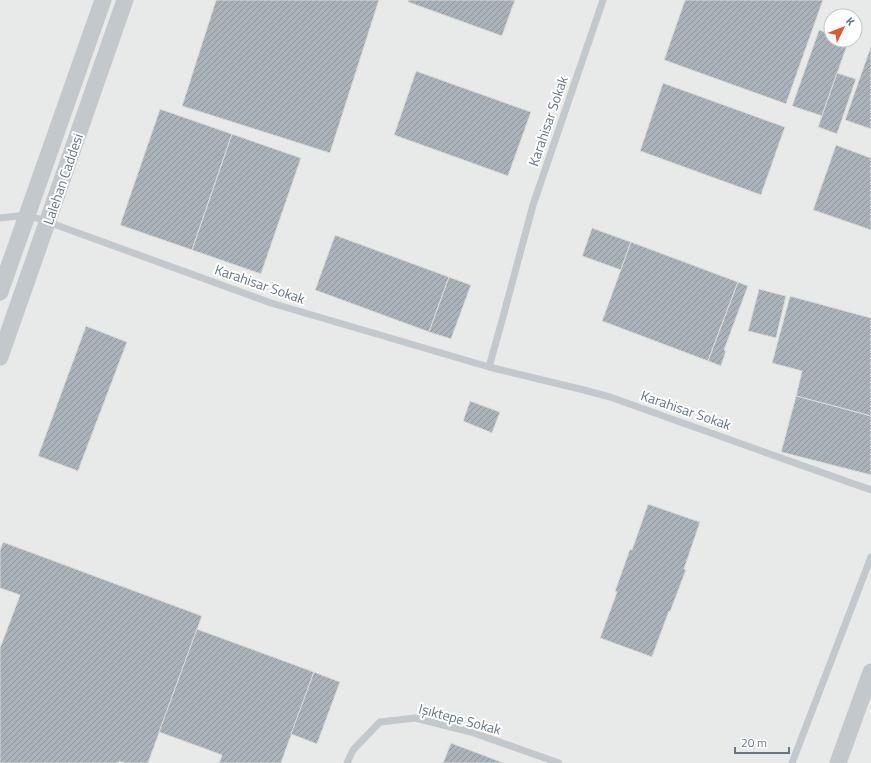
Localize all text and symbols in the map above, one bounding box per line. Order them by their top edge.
north arrow [823,8,863,48]
text: K [842,13,859,29]
street label: Karahisar Sokak [522,73,573,169]
street label: Lalehan Caddesi [37,130,88,227]
street label: Karahisar Sokak [212,258,308,309]
street label: Karahisar Sokak [638,384,734,435]
street label: Işıktepe Sokak [417,697,504,740]
scale bar [735,729,789,755]
text: 20 m [741,733,767,752]

